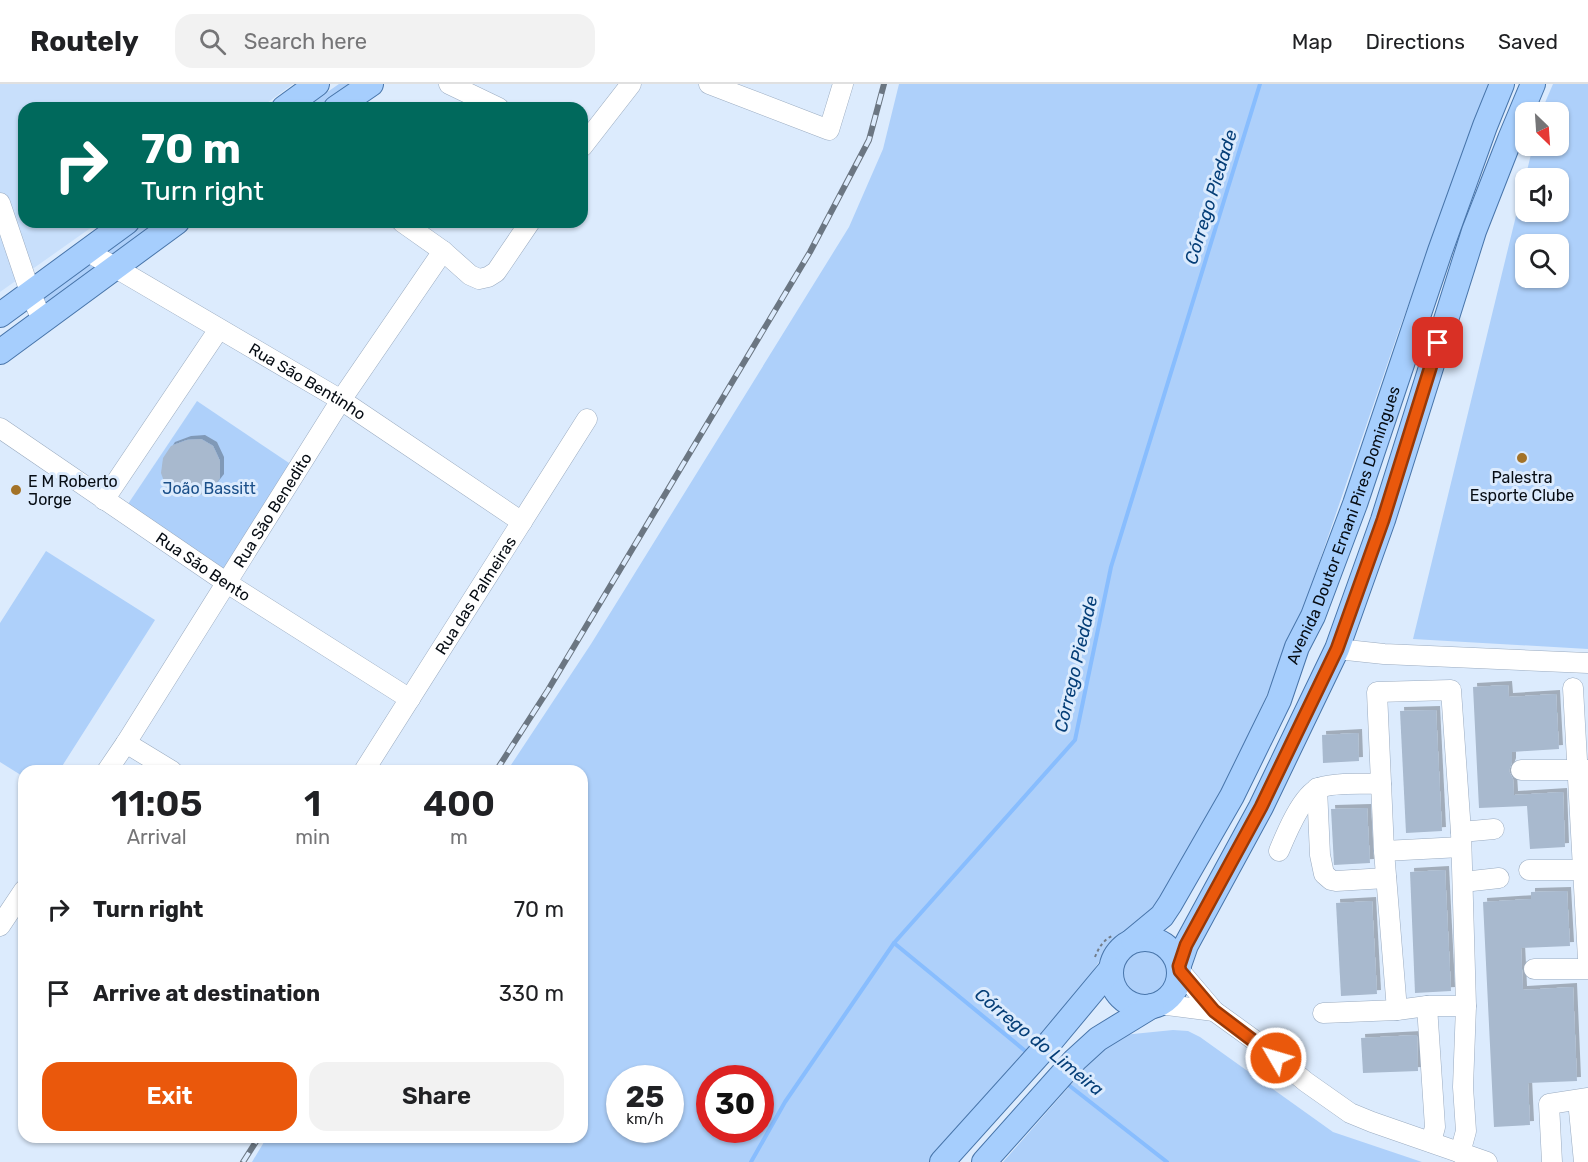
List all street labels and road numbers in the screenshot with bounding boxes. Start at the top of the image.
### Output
street label: Rua São Bentinho [245,339,369,424]
street label: Avenida Doutor Ernani Pires Domingues [1283,384,1404,667]
street label: Rua São Benedito [229,449,316,571]
street label: Rua São Bento [152,528,254,605]
street label: Rua das Palmeiras [431,533,520,658]

